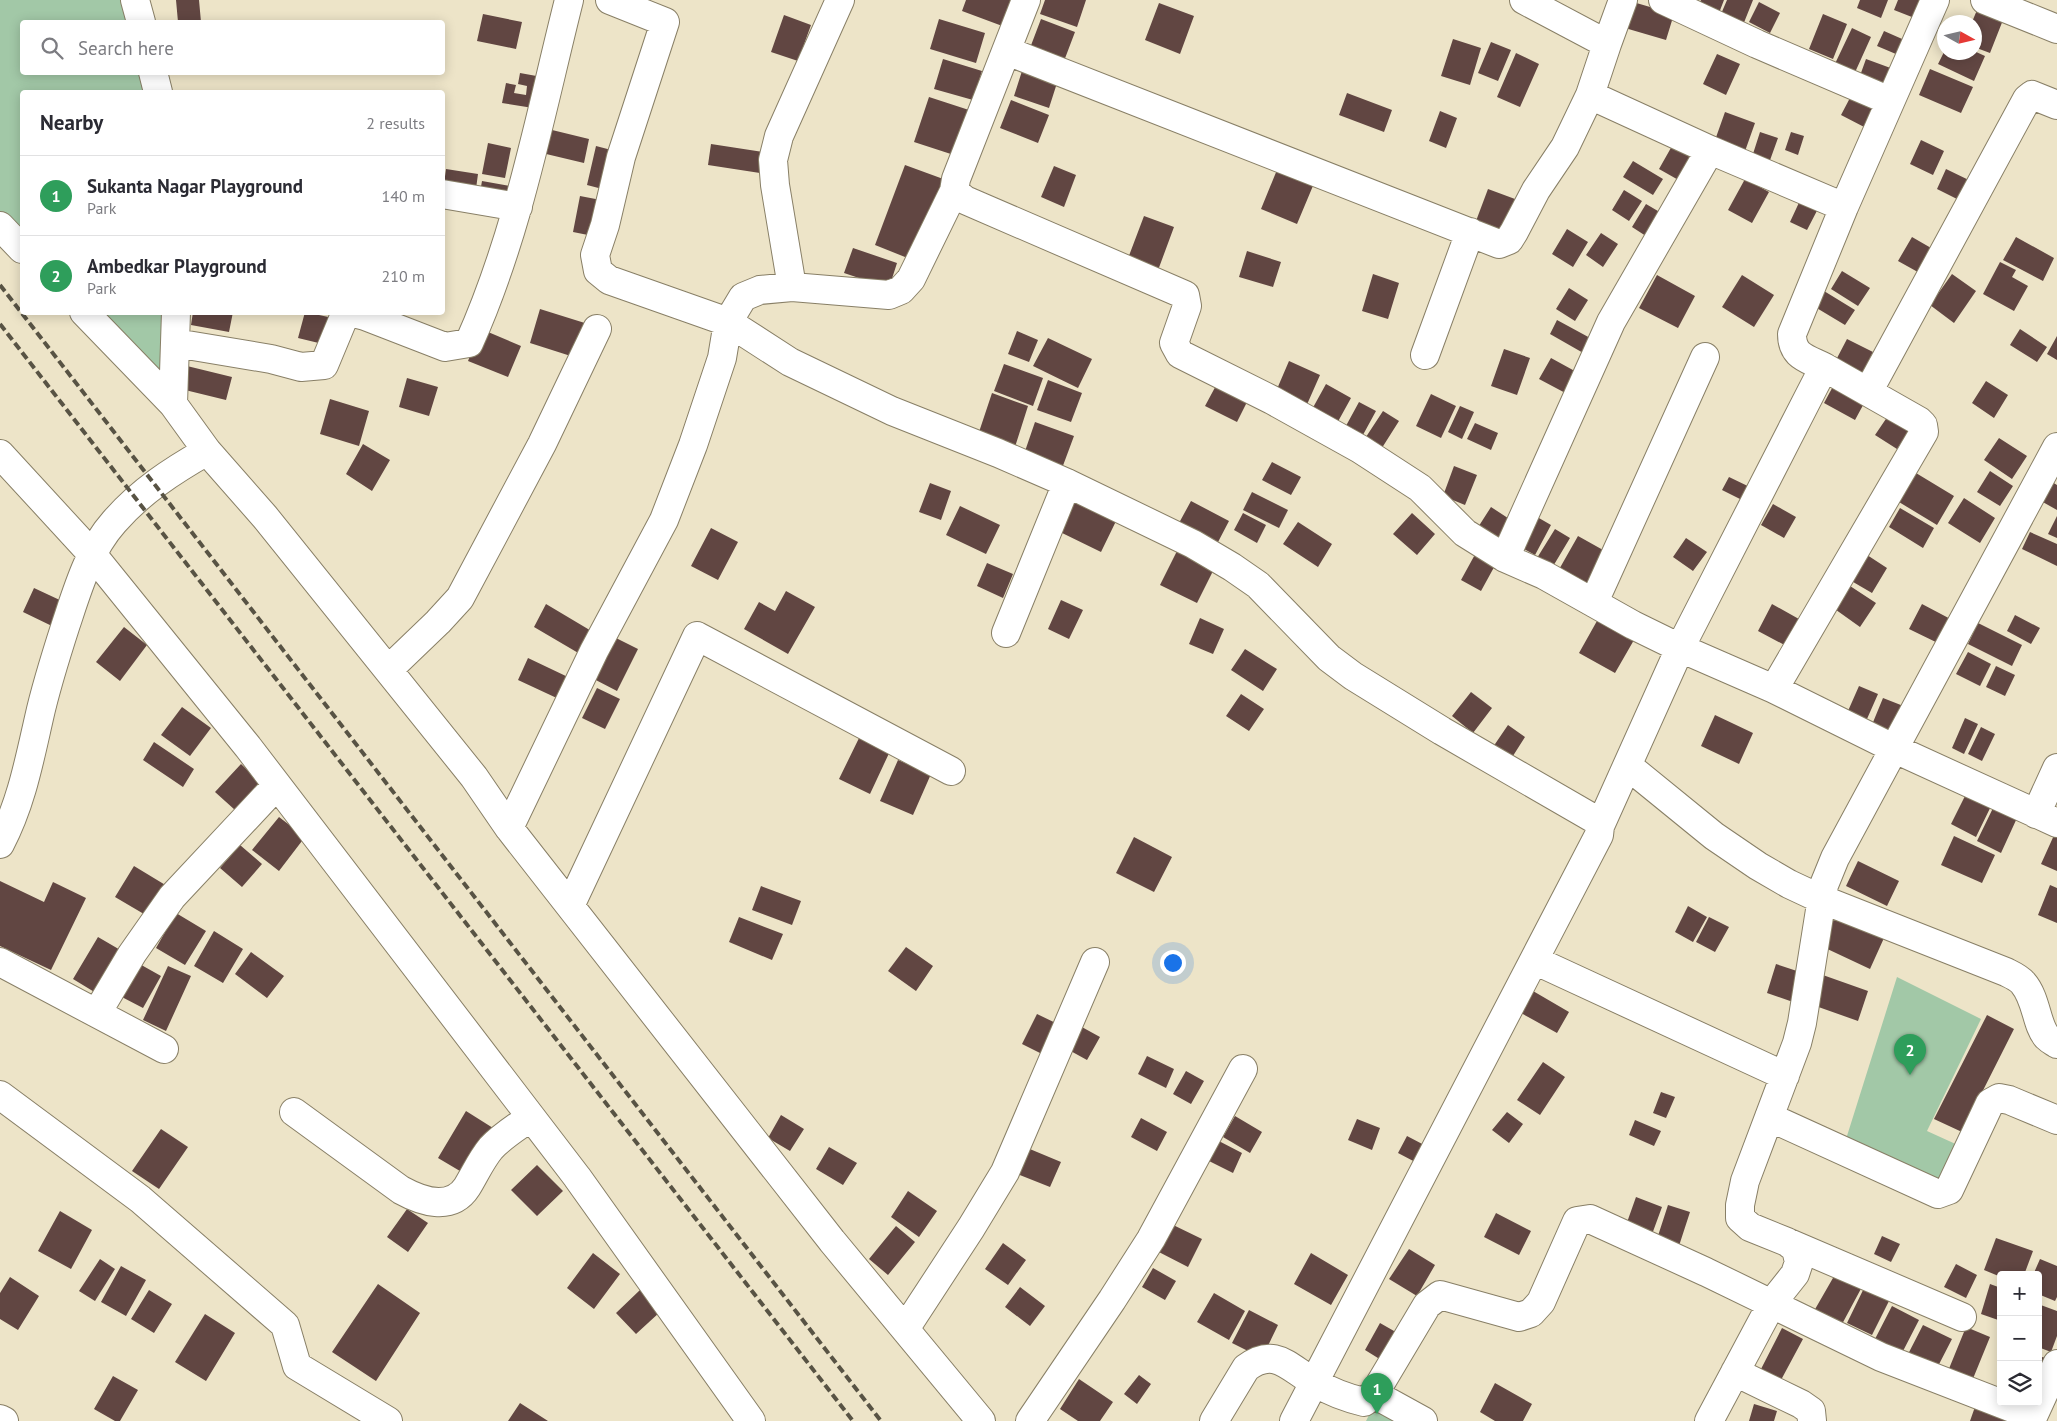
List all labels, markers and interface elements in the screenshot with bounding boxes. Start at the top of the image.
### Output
north arrow [1937,15,1982,60]
search box [20,20,445,75]
icon: search [38,34,66,62]
text: Search here [78,36,174,60]
text: Nearby [40,109,103,136]
text: 2 results [366,113,425,133]
text: Sukanta Nagar Playground [87,174,303,198]
text: 1 [51,186,61,206]
text: 140 m [382,186,425,206]
text: Park [87,198,116,218]
text: Ambedkar Playground [87,254,267,278]
text: 2 [51,266,61,286]
text: 210 m [382,266,425,286]
text: Park [87,278,116,298]
your location [1160,950,1186,976]
pin: 2 [1894,1034,1926,1075]
map controls [1997,1271,2042,1406]
button: + [1997,1271,2042,1316]
button: − [1997,1316,2042,1361]
button: layers [1997,1361,2042,1406]
pin: 1 [1361,1373,1393,1414]

